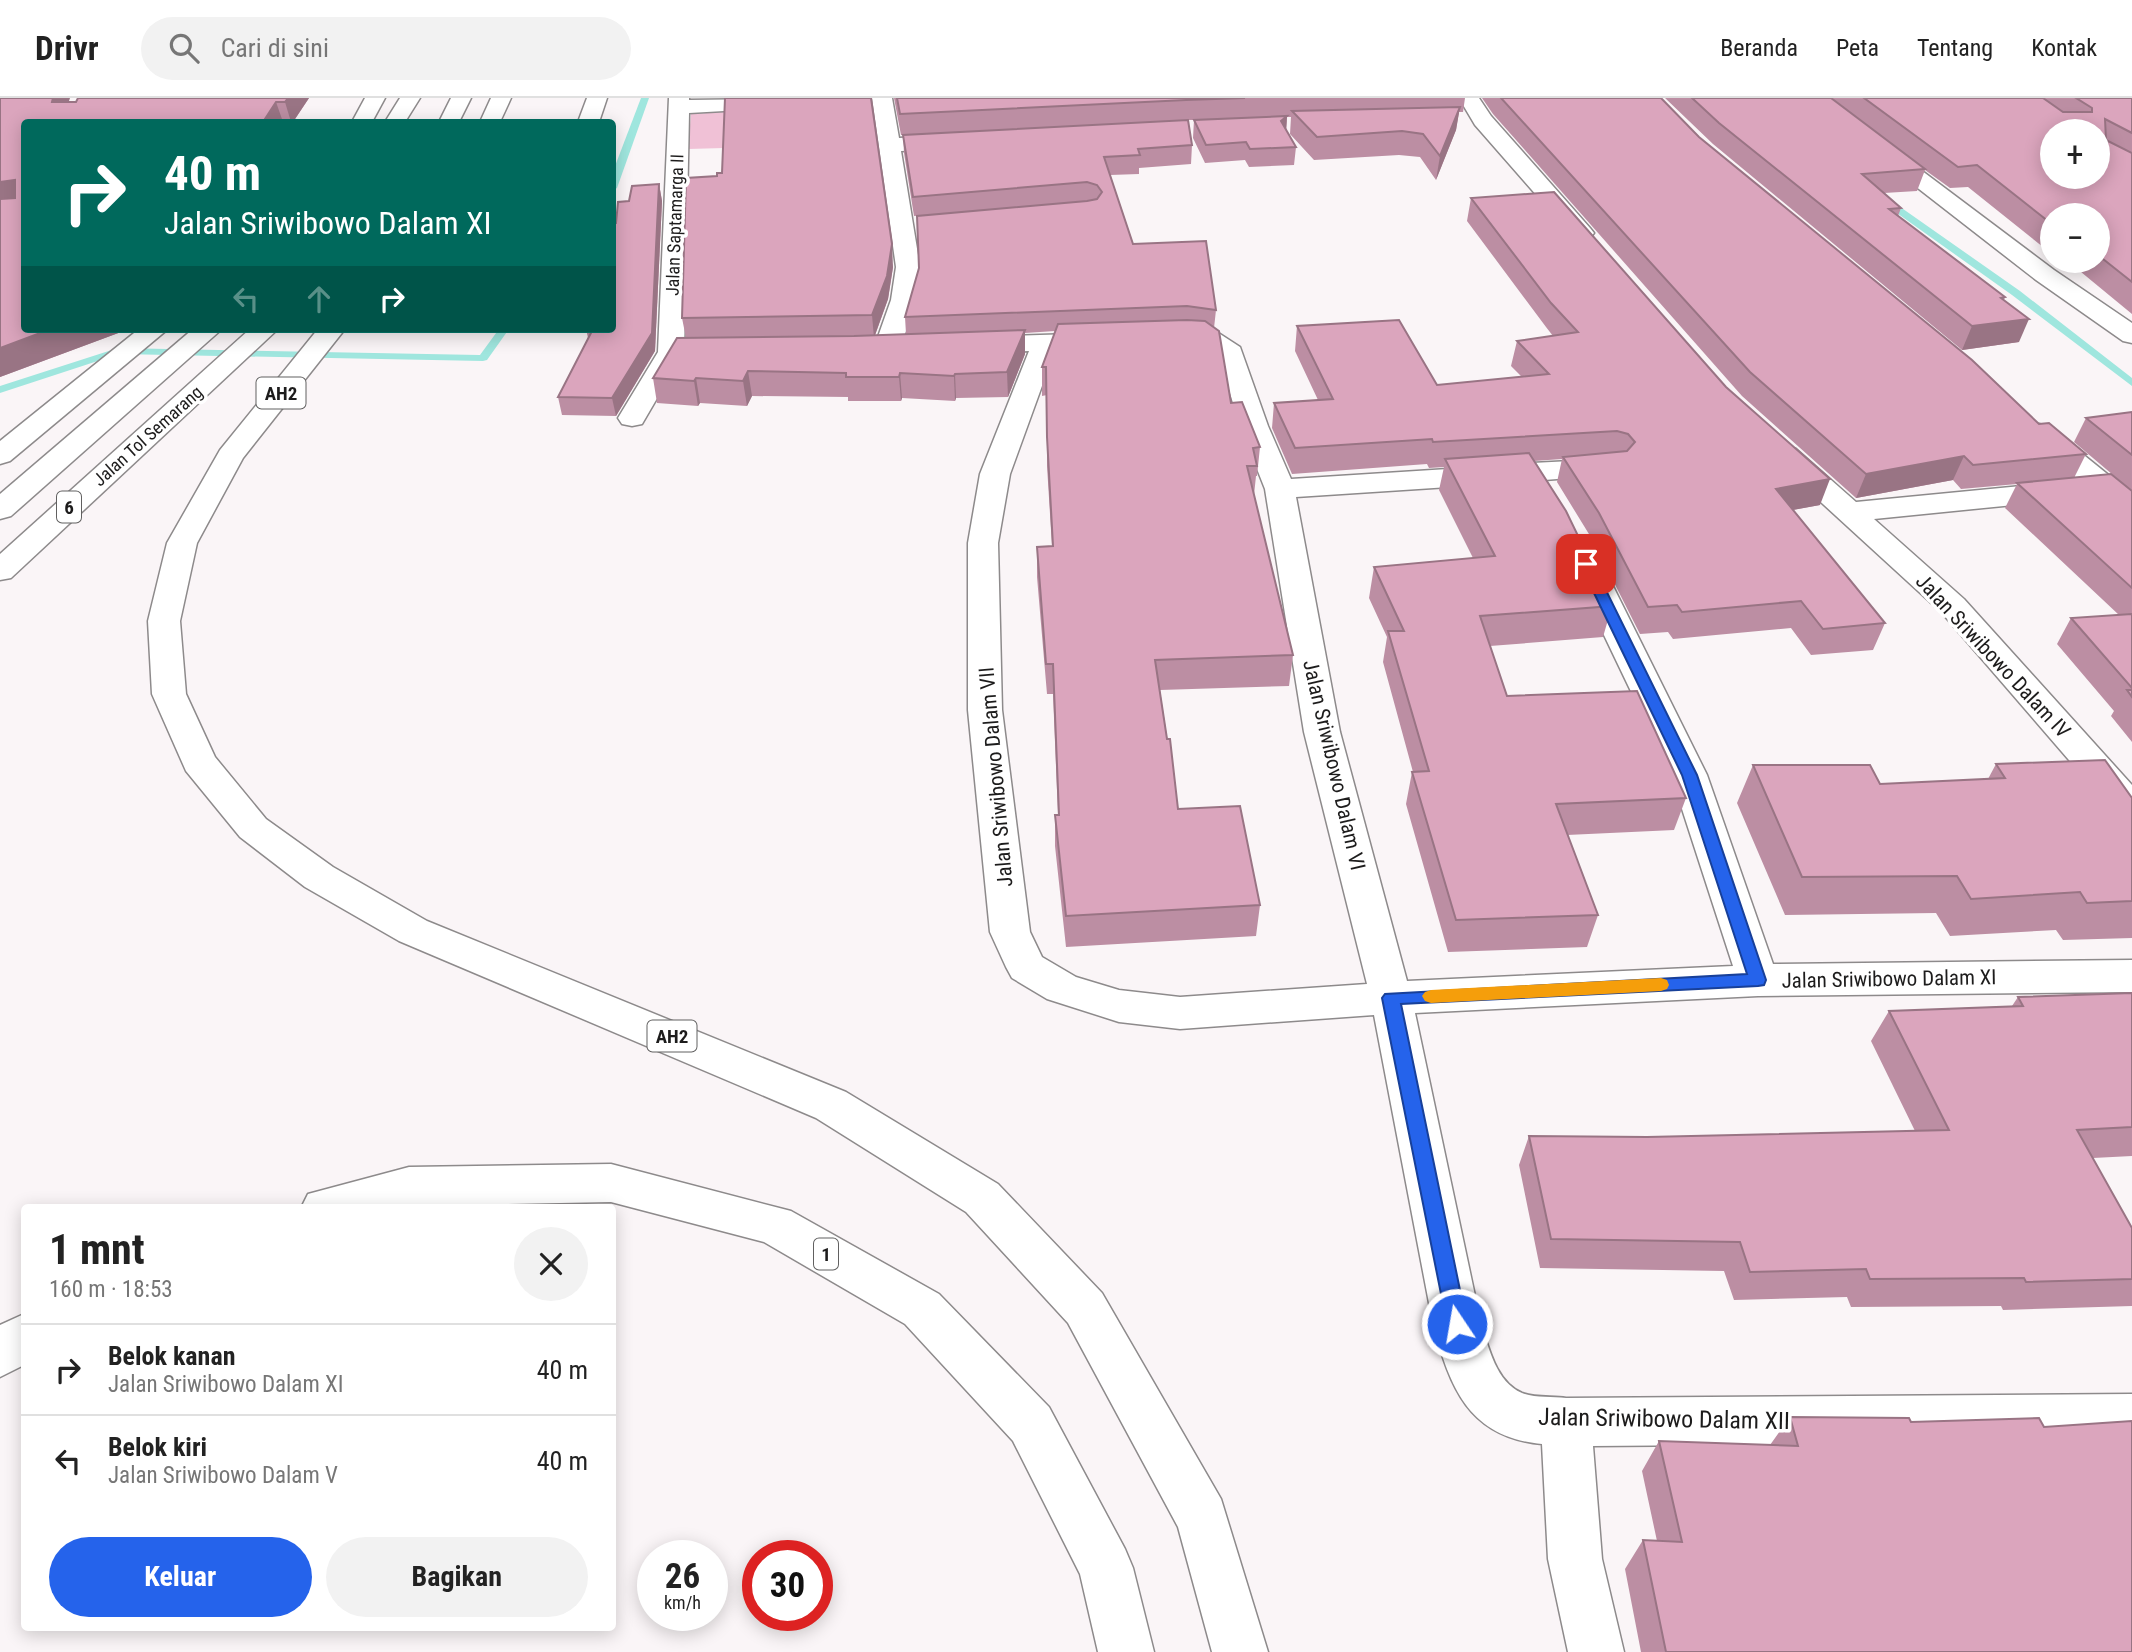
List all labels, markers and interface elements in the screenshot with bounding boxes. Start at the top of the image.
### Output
search box [141,17,631,80]
text: Drivr [35,29,99,68]
icon: search [165,29,203,67]
text: Cari di sini [221,33,329,63]
text: Beranda [1720,34,1798,62]
text: Peta [1836,34,1879,62]
text: Tentang [1917,34,1993,62]
text: Kontak [2031,34,2097,62]
map controls [2040,119,2110,273]
button: + [2040,119,2110,189]
text: 40 m [164,145,261,202]
icon: right [49,147,140,238]
street label: Jalan Saptamarga II [662,154,687,296]
button: − [2040,203,2110,273]
text: Jalan Sriwibowo Dalam XI [164,204,492,242]
icon: left [227,280,265,318]
icon: ahead [300,280,338,318]
icon: right [373,280,411,318]
road number: AH2 [256,378,306,408]
street label: Jalan Tol Semarang [89,381,207,490]
road number: 6 [57,492,81,522]
pin [1556,534,1616,594]
icon: arrive [1567,545,1605,583]
street label: Jalan Sriwibowo Dalam IV [1911,569,2075,743]
street label: Jalan Sriwibowo Dalam VI [1298,657,1370,873]
street label: Jalan Sriwibowo Dalam VII [974,666,1018,888]
street label: Jalan Sriwibowo Dalam XI [1781,965,1997,993]
road number: AH2 [648,1020,696,1052]
text: 1 mnt [49,1225,145,1274]
button: close [514,1227,588,1301]
road number: 1 [814,1238,838,1270]
text: 160 m · 18:53 [49,1276,173,1303]
position arrow [1420,1287,1494,1361]
text: Belok kanan [108,1341,235,1371]
icon: right [49,1351,87,1389]
text: 40 m [537,1355,588,1385]
text: Jalan Sriwibowo Dalam XI [108,1371,343,1398]
street label: Jalan Sriwibowo Dalam XII [1538,1403,1790,1435]
text: Belok kiri [108,1432,207,1462]
icon: left [49,1442,87,1480]
text: 40 m [537,1446,588,1476]
text: Jalan Sriwibowo Dalam V [108,1462,338,1489]
button: Keluar [49,1537,312,1617]
button: Bagikan [326,1537,588,1617]
speed limit sign: 30 [742,1540,833,1631]
text: 26 [665,1556,700,1597]
text: km/h [664,1592,701,1613]

